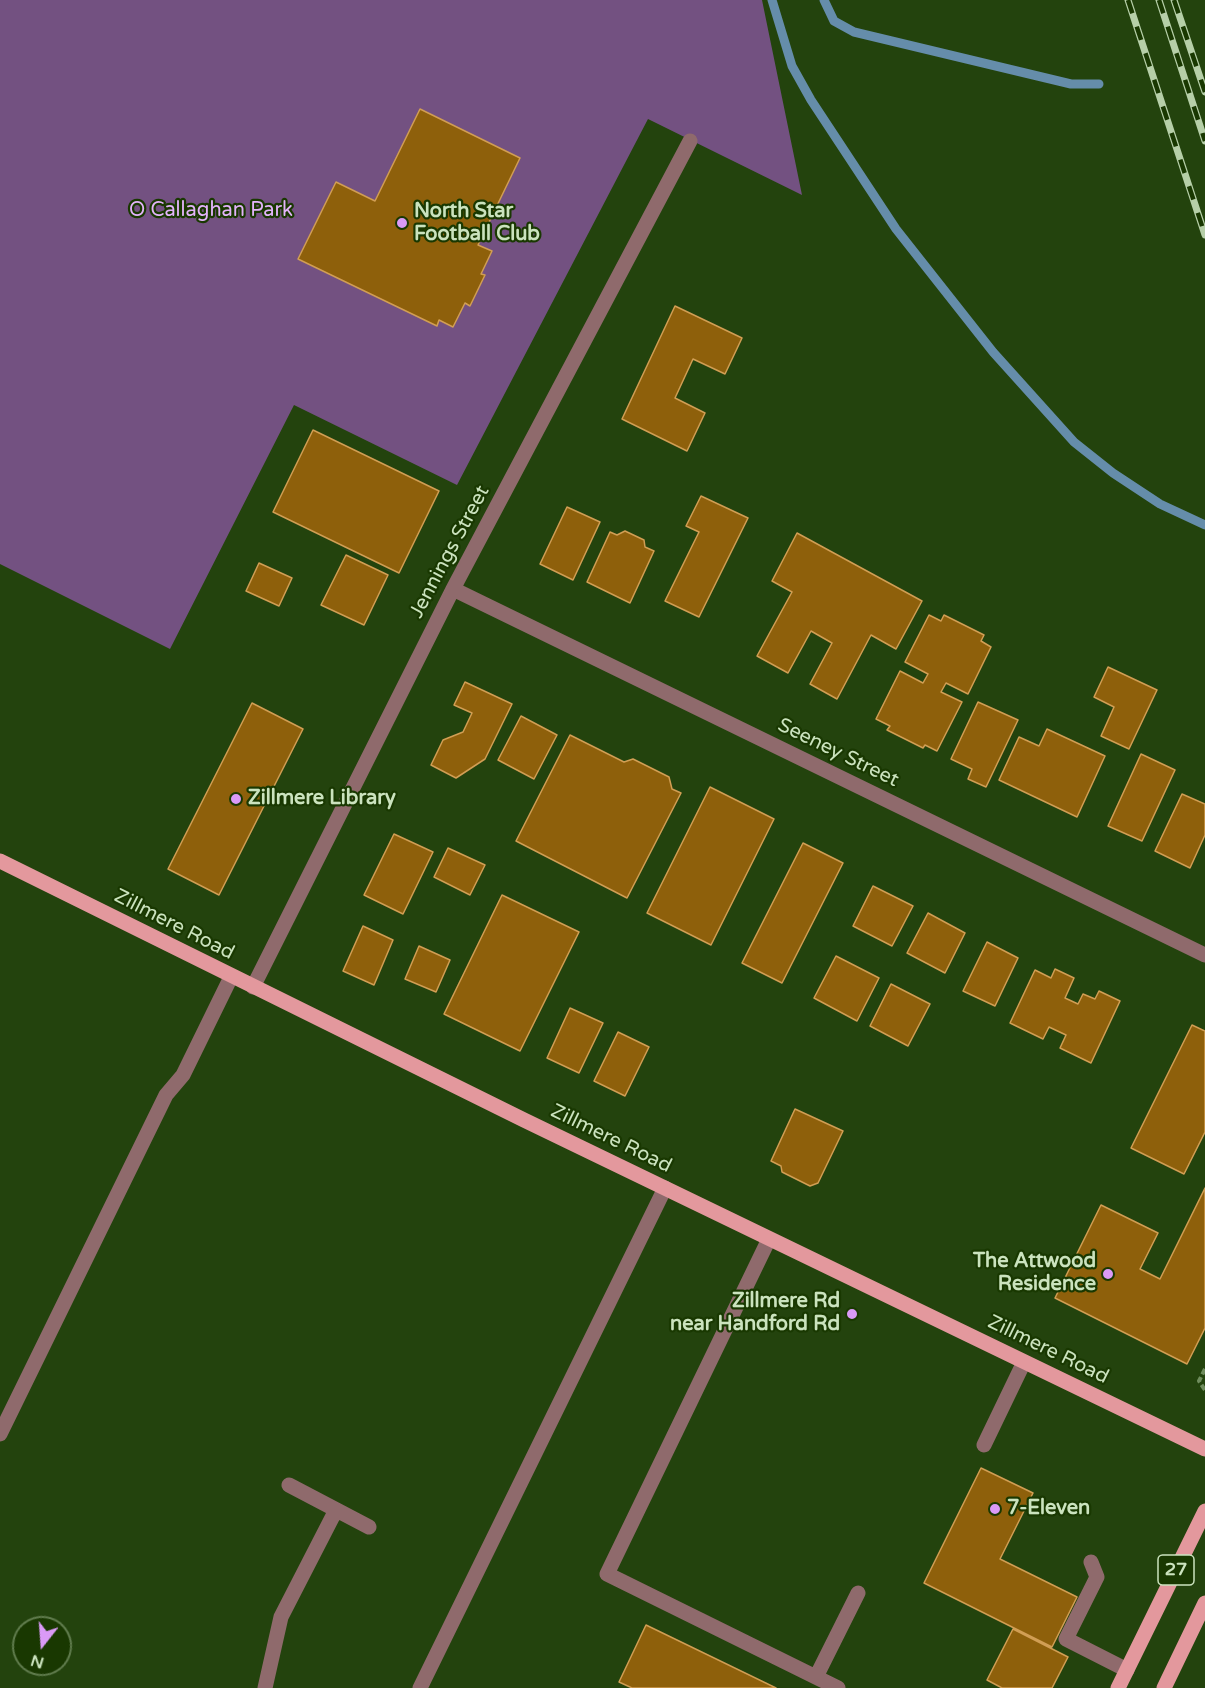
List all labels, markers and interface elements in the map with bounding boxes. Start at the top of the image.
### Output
park label: O Callaghan Park [129,199,293,223]
place label: North Star Football Club [414,200,540,247]
marker: North Star Football Club [395,216,409,230]
street label: Jennings Street [405,482,495,622]
street label: Seeney Street [774,713,902,793]
place label: Zillmere Library [248,787,396,811]
marker: Zillmere Library [229,792,243,806]
street label: Zillmere Road [110,884,238,966]
street label: Zillmere Road [547,1099,675,1179]
place label: The Attwood Residence [973,1250,1096,1297]
marker: The Attwood Residence [1101,1267,1115,1281]
place label: Zillmere Rd near Handford Rd [670,1290,840,1337]
marker: Zillmere Rd near Handford Rd [845,1307,859,1321]
street label: Zillmere Road [984,1310,1112,1390]
place label: 7-Eleven [1007,1497,1090,1521]
marker: 7-Eleven [988,1502,1002,1516]
road number: 27 [1158,1555,1194,1585]
north arrow [12,1616,72,1676]
text: N [28,1650,46,1673]

